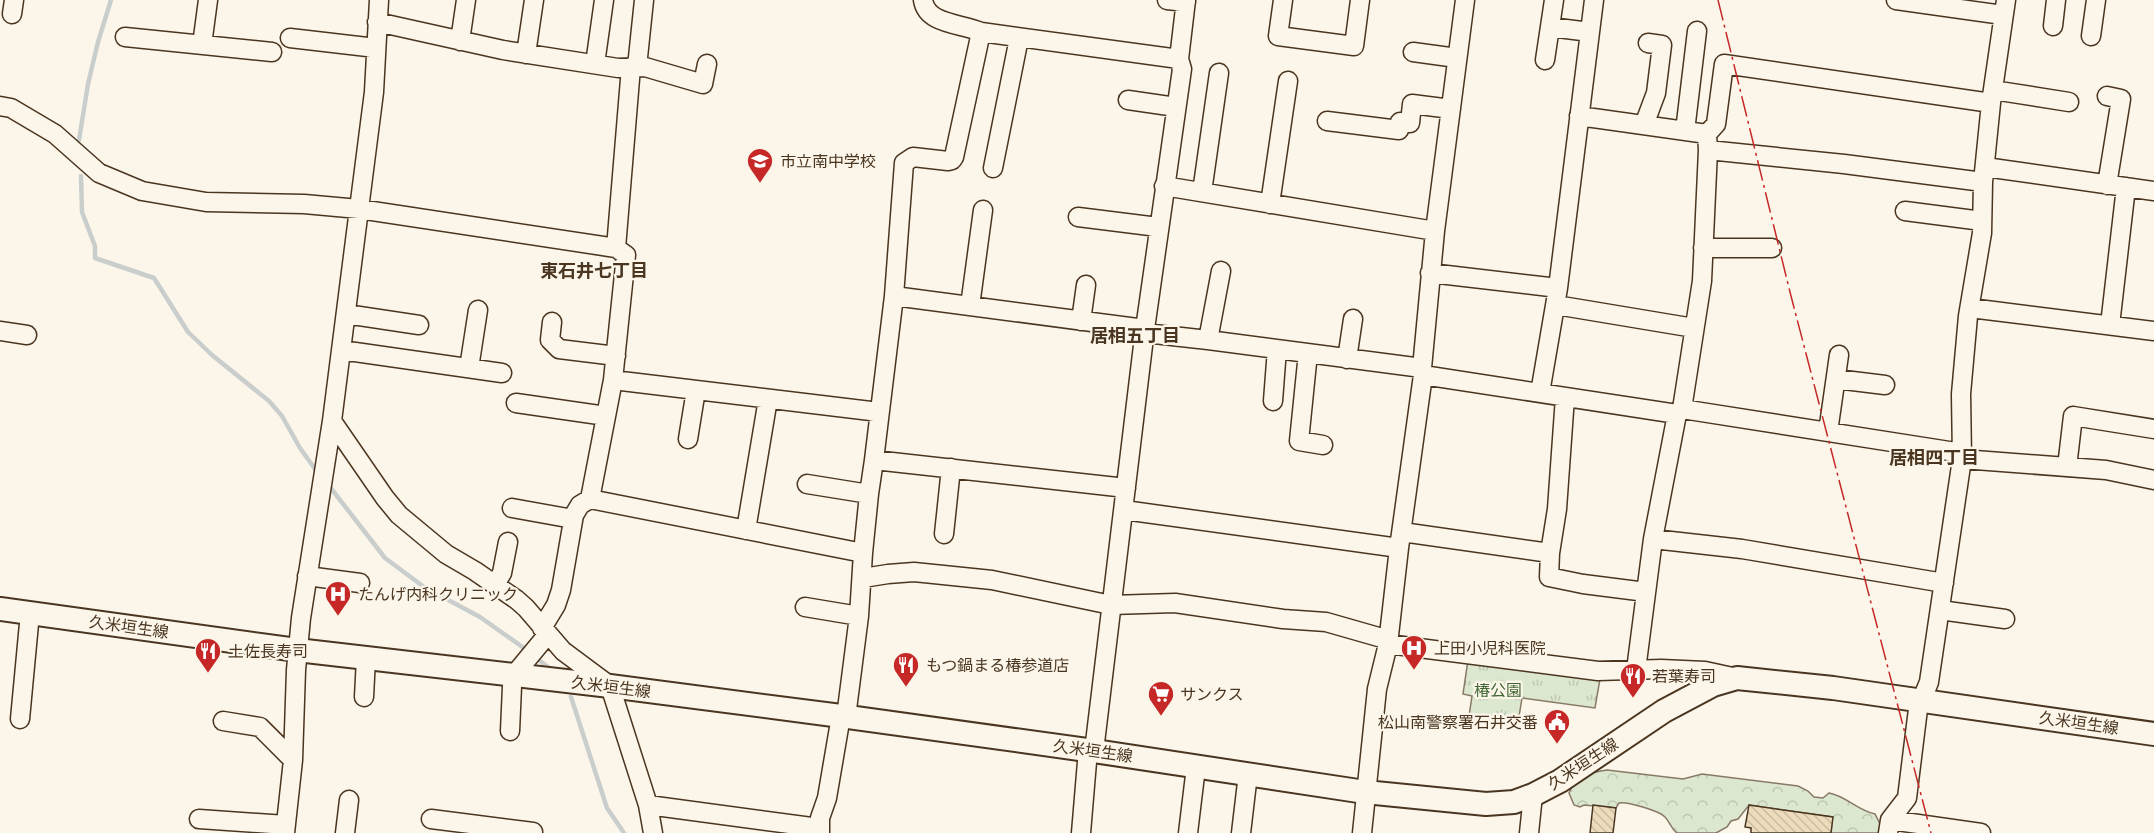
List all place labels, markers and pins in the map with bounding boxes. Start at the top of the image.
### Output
school or university icon: 市立南中学校 [745,146,775,184]
place label: 市立南中学校 [780,151,876,172]
hospital icon: たんげ内科クリニック [323,579,353,617]
place label: たんげ内科クリニック [358,584,518,605]
hospital icon: 上田小児科医院 [1399,633,1429,671]
restaurant icon: 土佐長寿司 [193,636,223,674]
place label: 上田小児科医院 [1434,638,1546,659]
place label: 土佐長寿司 [228,641,308,662]
restaurant icon: もつ鍋まる椿参道店 [891,650,921,688]
place label: もつ鍋まる椿参道店 [926,655,1069,676]
restaurant icon: 若葉寿司 [1618,661,1648,699]
place label: 若葉寿司 [1652,666,1716,687]
supermarket icon: サンクス [1146,679,1176,717]
place label: サンクス [1180,684,1244,705]
public building icon: 松山南警察署石井交番 [1542,707,1572,745]
place label: 松山南警察署石井交番 [1378,712,1538,733]

